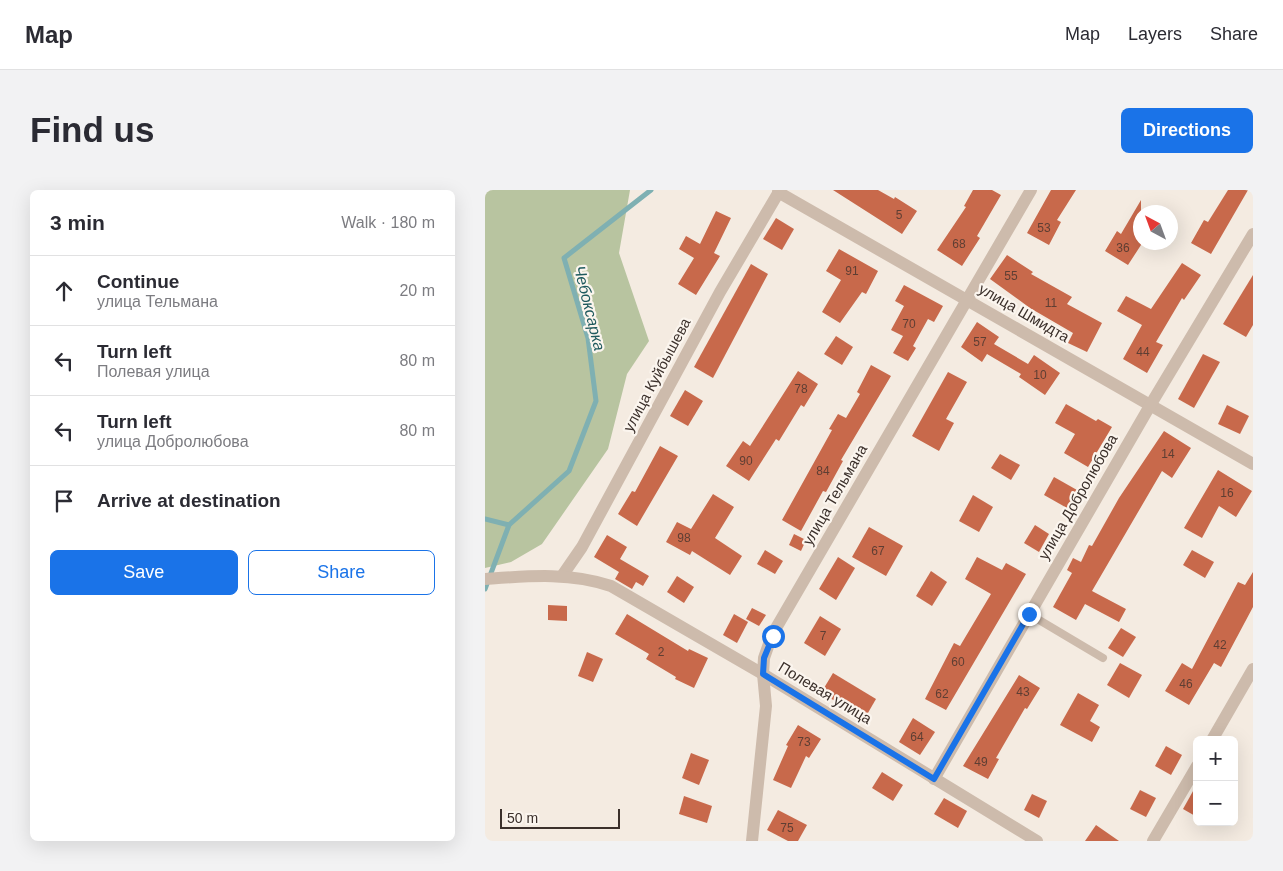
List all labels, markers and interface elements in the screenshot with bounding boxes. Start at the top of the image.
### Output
text: Map [25,21,73,48]
text: Map [1065,24,1100,44]
text: Layers [1128,24,1182,44]
text: Share [1210,24,1258,44]
button: Directions [1121,108,1253,153]
text: Find us [30,110,154,149]
north arrow [1133,205,1178,250]
house number: 5 [896,208,903,222]
text: 3 min [50,211,105,234]
text: Walk · 180 m [341,214,435,231]
house number: 53 [1037,221,1051,235]
house number: 68 [952,237,966,251]
house number: 36 [1116,241,1130,255]
water label: Чебоксарка [571,264,608,353]
house number: 91 [845,264,859,278]
house number: 55 [1004,269,1018,283]
text: Continue [97,271,179,292]
icon: ahead [50,277,78,305]
street label: улица Шмидта [976,280,1073,346]
text: 20 m [399,282,435,299]
text: улица Тельмана [97,293,218,310]
house number: 11 [1045,296,1058,310]
street label: улица Куйбышева [619,315,694,434]
house number: 70 [902,317,916,331]
house number: 57 [973,335,987,349]
text: Turn left [97,341,172,362]
house number: 44 [1136,345,1150,359]
icon: left [50,347,78,375]
text: 80 m [399,352,435,369]
text: Полевая улица [97,363,210,380]
house number: 10 [1033,368,1047,382]
house number: 78 [794,382,808,396]
text: Turn left [97,411,172,432]
icon: left [50,417,78,445]
text: 80 m [399,422,435,439]
street label: улица Добролюбова [1035,430,1121,563]
text: улица Добролюбова [97,433,249,450]
street label: улица Тельмана [799,441,871,548]
house number: 14 [1161,447,1175,461]
house number: 90 [739,454,753,468]
house number: 84 [816,464,830,478]
house number: 16 [1220,486,1234,500]
icon: arrive [50,487,78,515]
text: Arrive at destination [97,490,281,511]
house number: 98 [677,531,691,545]
house number: 67 [871,544,885,558]
button: Save [50,550,238,595]
button: Share [248,550,435,595]
route end [1018,603,1041,626]
route start [762,625,785,648]
house number: 7 [820,629,827,643]
house number: 42 [1213,638,1227,652]
house number: 2 [658,645,665,659]
house number: 60 [951,655,965,669]
street label: Полевая улица [776,658,875,727]
house number: 46 [1179,677,1193,691]
house number: 43 [1016,685,1030,699]
house number: 62 [935,687,949,701]
house number: 64 [910,730,924,744]
house number: 73 [797,735,811,749]
map controls [1193,736,1238,826]
button: + [1193,736,1238,781]
house number: 49 [974,755,988,769]
button: − [1193,781,1238,826]
scale bar [500,806,620,829]
text: 50 m [507,810,538,826]
house number: 75 [780,821,794,835]

